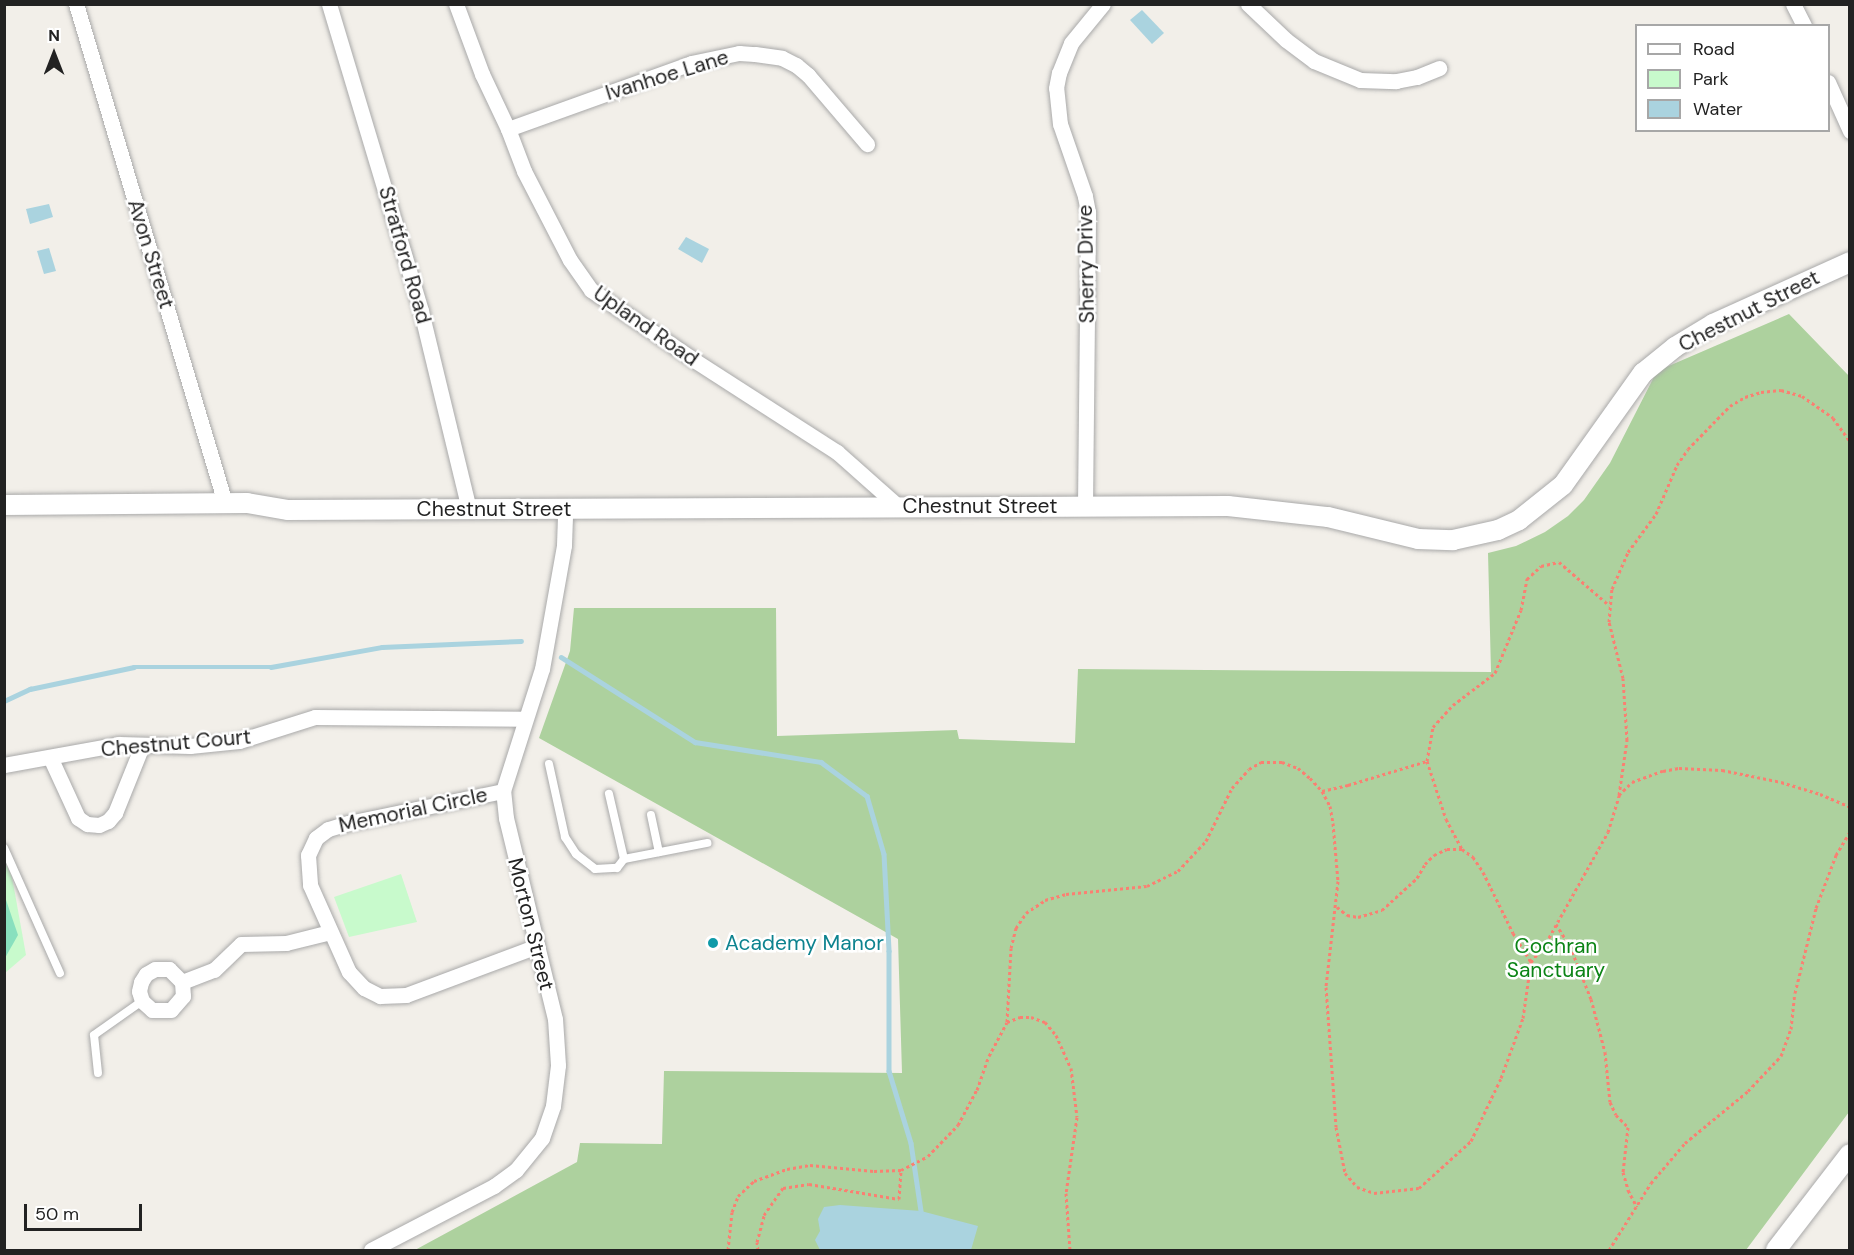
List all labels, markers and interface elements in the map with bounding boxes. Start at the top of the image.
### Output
north arrow [24,24,84,84]
legend [1635,24,1830,132]
text: N [48,25,60,46]
text: Road [1693,37,1735,61]
street label: Ivanhoe Lane [602,44,732,106]
text: Park [1693,67,1729,91]
text: Water [1693,97,1743,121]
street label: Stratford Road [373,183,437,327]
street label: Avon Street [122,196,180,312]
street label: Sherry Drive [1072,204,1100,324]
street label: Chestnut Street [1674,265,1824,357]
street label: Upland Road [589,280,703,372]
street label: Chestnut Street [903,493,1057,519]
street label: Chestnut Street [417,496,571,522]
street label: Chestnut Court [100,724,252,762]
street label: Memorial Circle [336,782,490,838]
street label: Morton Street [502,855,560,993]
place label: Academy Manor [725,930,884,956]
park label: Cochran Sanctuary [1507,933,1605,983]
marker: Academy Manor [706,936,720,950]
scale bar [27,1192,146,1230]
text: 50 m [35,1202,79,1226]

